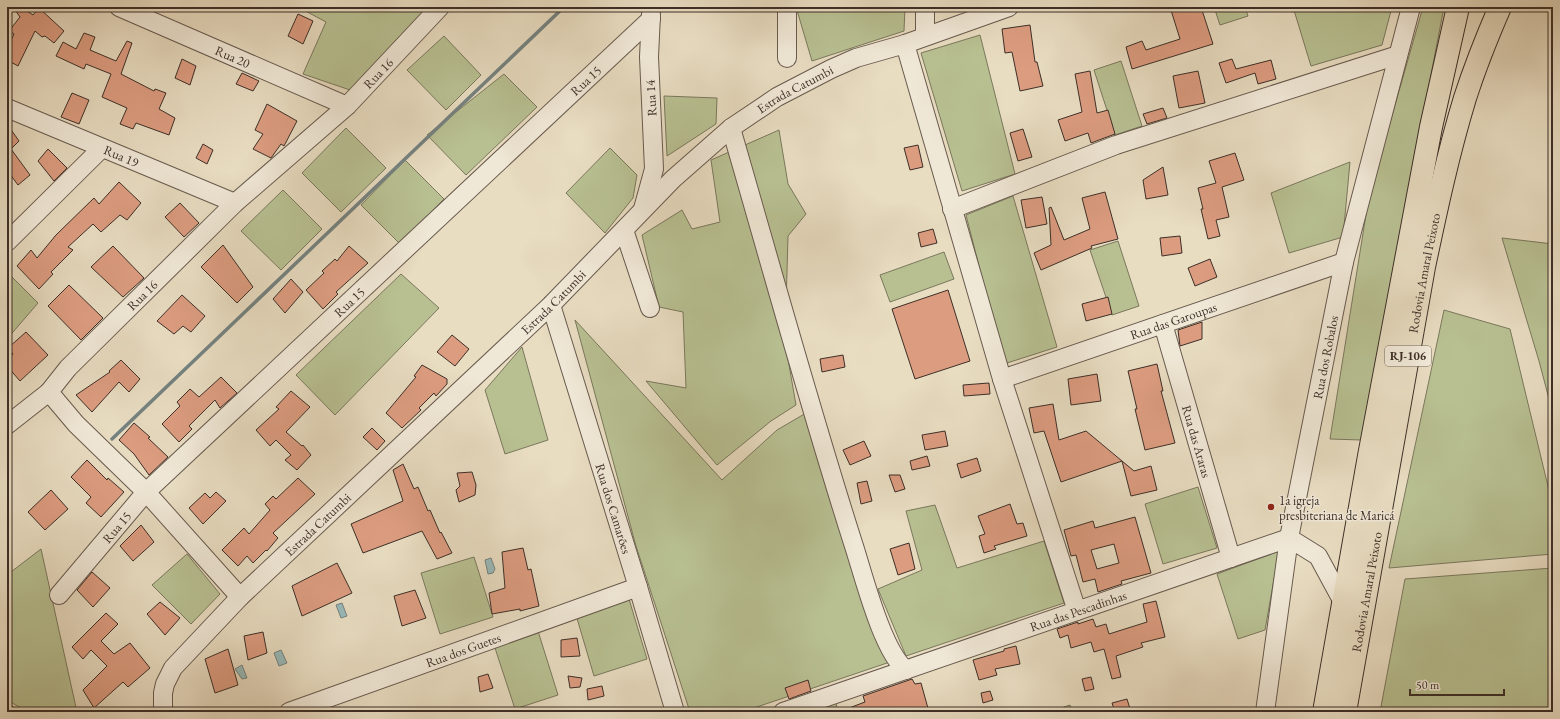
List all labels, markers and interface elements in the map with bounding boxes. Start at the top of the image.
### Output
street label: Rua 20 [213,41,253,71]
street label: Rua 16 [359,54,397,92]
street label: Estrada Catumbi [753,61,836,117]
street label: Rua 15 [566,62,605,99]
street label: Rua 14 [642,79,660,117]
street label: Rua 19 [101,141,142,171]
street label: Rodovia Amaral Peixoto [1404,211,1444,334]
street label: Estrada Catumbi [517,266,589,338]
street label: Rua 16 [123,276,161,314]
street label: Rua 15 [330,283,368,320]
street label: Rua das Garoupas [1128,298,1219,343]
street label: Rua dos Robalos [1308,314,1342,400]
road number: RJ-106 [1385,346,1431,366]
street label: Rua das Araras [1178,403,1216,479]
street label: Rua dos Camarões [592,461,636,556]
street label: Estrada Catumbi [281,489,354,560]
place label: 1a igreja presbiteriana de Maricá [1279,492,1395,524]
marker: 1a igreja presbiteriana de Maricá [1266,502,1276,512]
street label: Rua 15 [98,508,135,546]
street label: Rodovia Amaral Peixoto [1347,530,1385,653]
street label: Rua das Pescadinhas [1027,586,1129,635]
street label: Rua dos Guetes [423,628,503,671]
scale bar [1410,671,1504,697]
text: 50 m [1416,677,1440,693]

